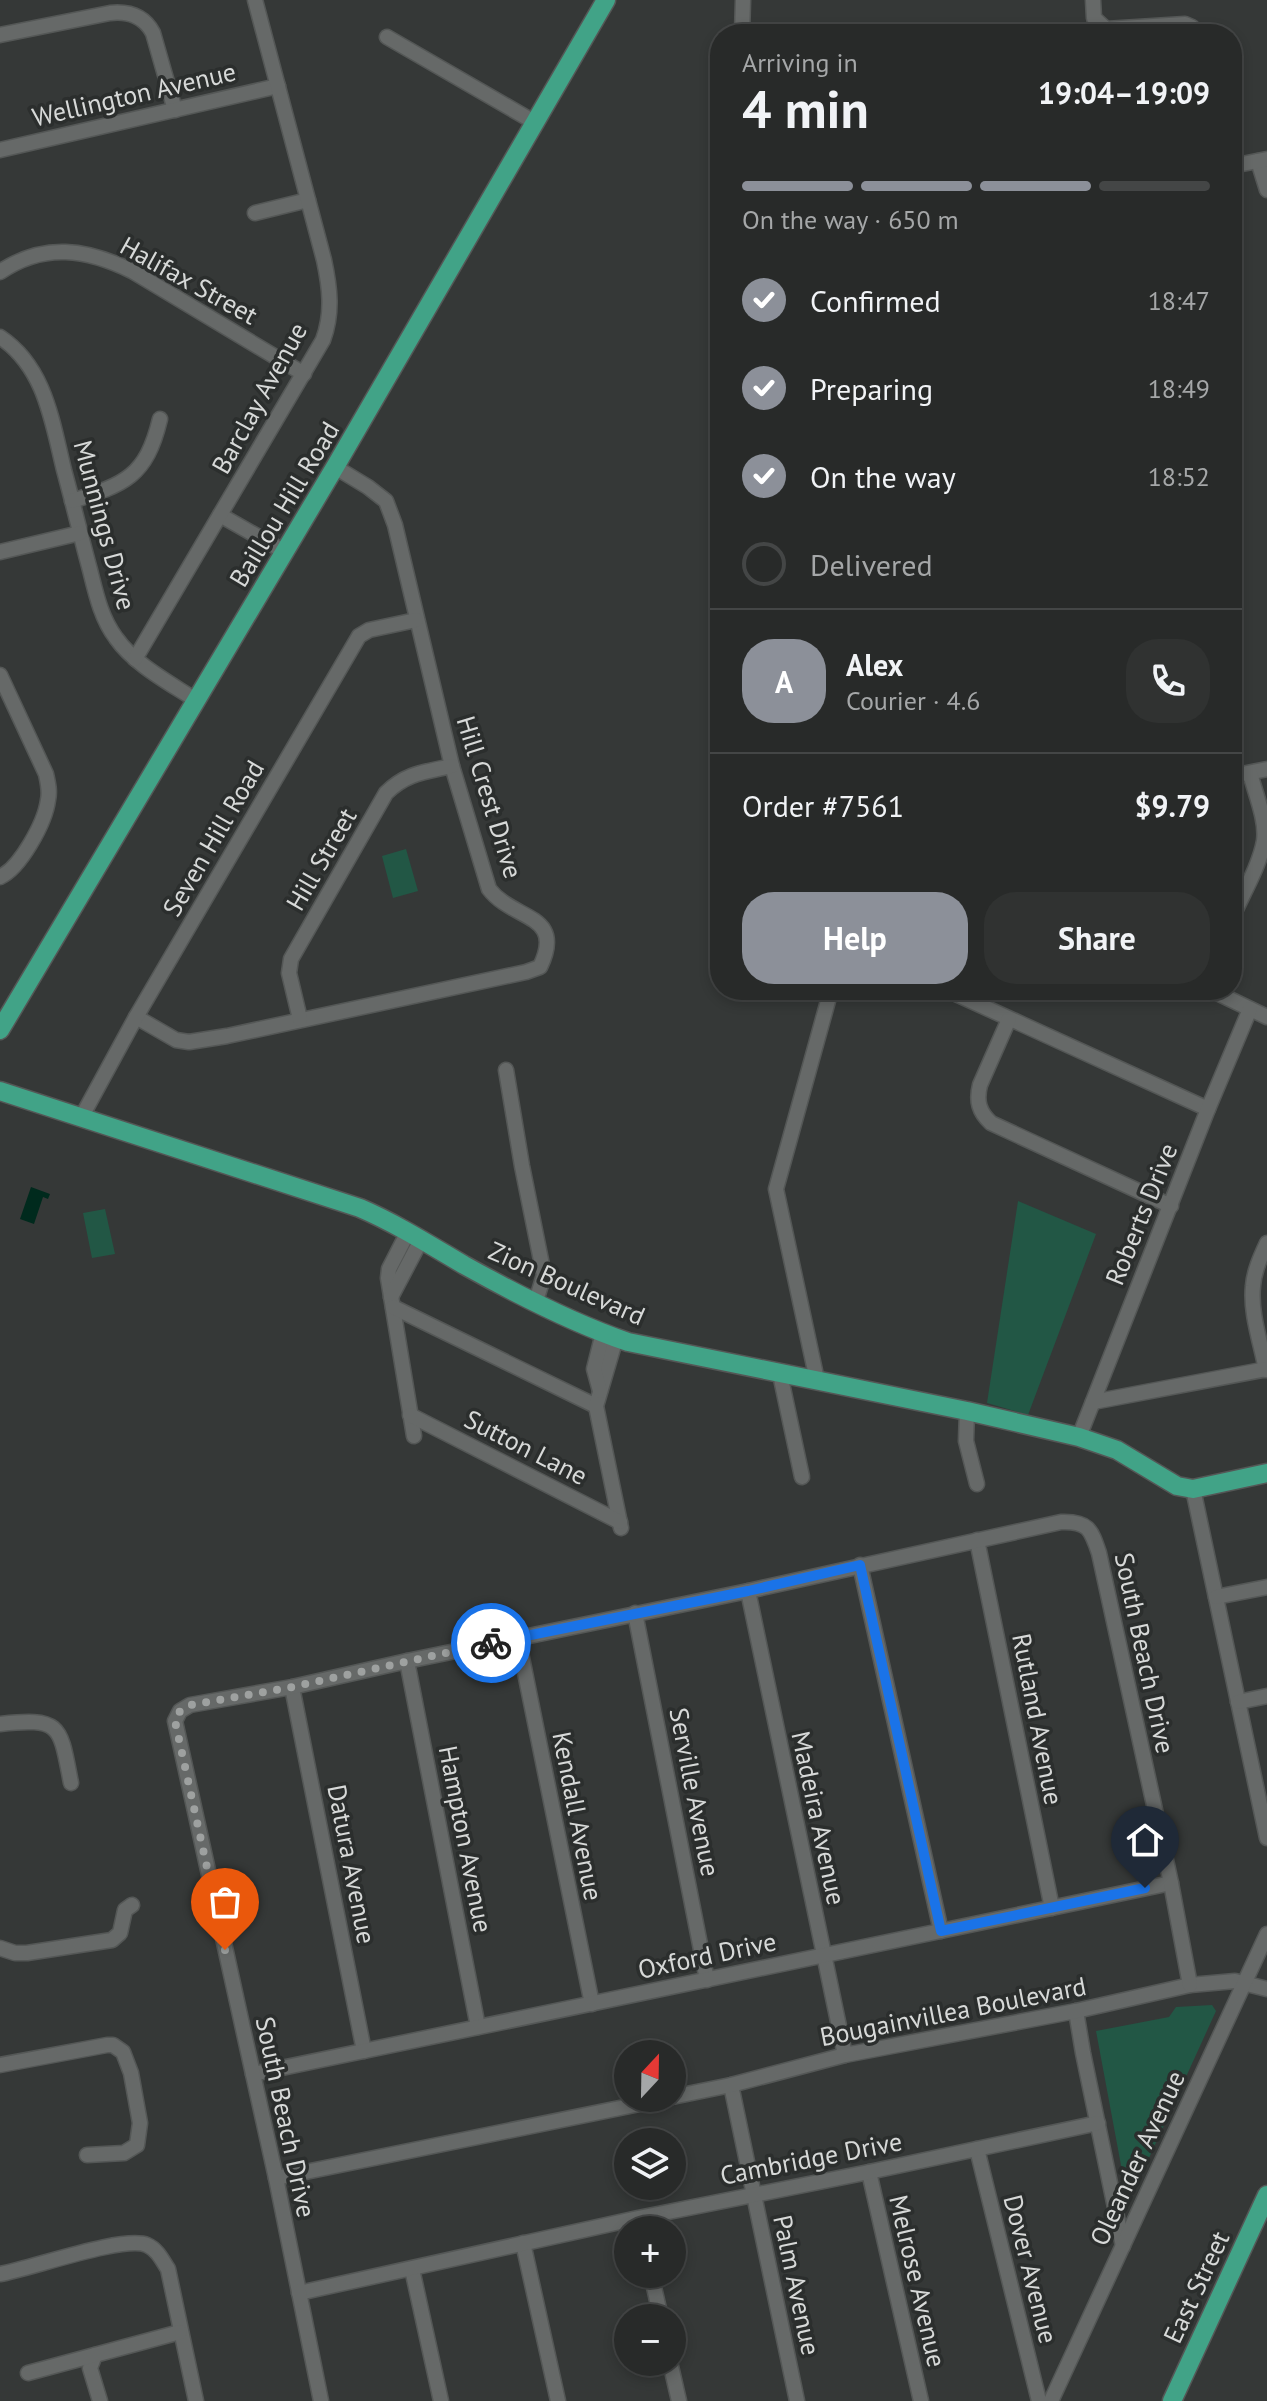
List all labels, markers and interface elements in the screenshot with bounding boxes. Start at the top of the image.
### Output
text: Arriving in [742,46,858,79]
street label: Wellington Avenue [29,55,239,133]
text: 19:04–19:09 [1038,73,1210,112]
text: 4 min [742,75,869,142]
text: On the way · 650 m [742,203,959,236]
street label: Halifax Street [114,229,264,331]
icon: check [742,278,786,322]
text: Confirmed [810,281,941,320]
text: 18:47 [1148,284,1210,317]
street label: Barclay Avenue [204,317,314,479]
icon: check [742,366,786,410]
text: Preparing [810,369,933,408]
text: 18:49 [1148,372,1210,405]
street label: Baillou Hill Road [222,415,346,593]
street label: Munnings Drive [67,437,143,613]
icon: check [742,454,786,498]
text: On the way [810,457,956,496]
text: 18:52 [1148,460,1210,493]
text: Delivered [810,545,933,584]
button: phone [1126,639,1210,723]
text: Alex [846,645,903,684]
text: A [775,662,793,701]
text: Courier · 4.6 [846,684,980,717]
street label: Hill Crest Drive [450,712,530,882]
street label: Seven Hill Road [155,754,271,922]
text: Order #7561 [742,786,904,825]
text: $9.79 [1135,786,1210,825]
street label: Hill Street [278,802,364,916]
button: Help [742,892,968,984]
button: Share [984,892,1210,984]
street label: Roberts Drive [1098,1138,1184,1290]
street label: Zion Boulevard [484,1234,650,1332]
street label: Sutton Lane [459,1402,593,1492]
street label: South Beach Drive [1108,1550,1182,1756]
courier [451,1603,531,1683]
icon: bike [469,1621,513,1665]
street label: Rutland Avenue [1005,1630,1071,1808]
street label: Serville Avenue [662,1705,728,1879]
street label: Madeira Avenue [784,1728,854,1908]
street label: Kendall Avenue [545,1729,611,1903]
street label: Hampton Avenue [432,1743,500,1935]
street label: Datura Avenue [320,1781,384,1947]
pin [1111,1806,1179,1888]
icon: home [1123,1818,1167,1862]
pin [191,1868,259,1950]
icon: bag [203,1880,247,1924]
street label: Oxford Drive [635,1924,779,1986]
street label: Bougainvillea Boulevard [817,1969,1089,2053]
street label: South Beach Drive [249,2014,323,2220]
north arrow [614,2040,686,2112]
map controls [614,2040,686,2376]
street label: Oleander Avenue [1082,2065,1192,2251]
street label: Cambridge Drive [717,2124,905,2192]
button: layers [614,2128,686,2200]
street label: Dover Avenue [997,2191,1065,2347]
street label: Melrose Avenue [882,2192,954,2370]
street label: Palm Avenue [766,2212,828,2358]
button: + [614,2216,686,2288]
street label: East Street [1156,2226,1236,2348]
button: − [614,2304,686,2376]

